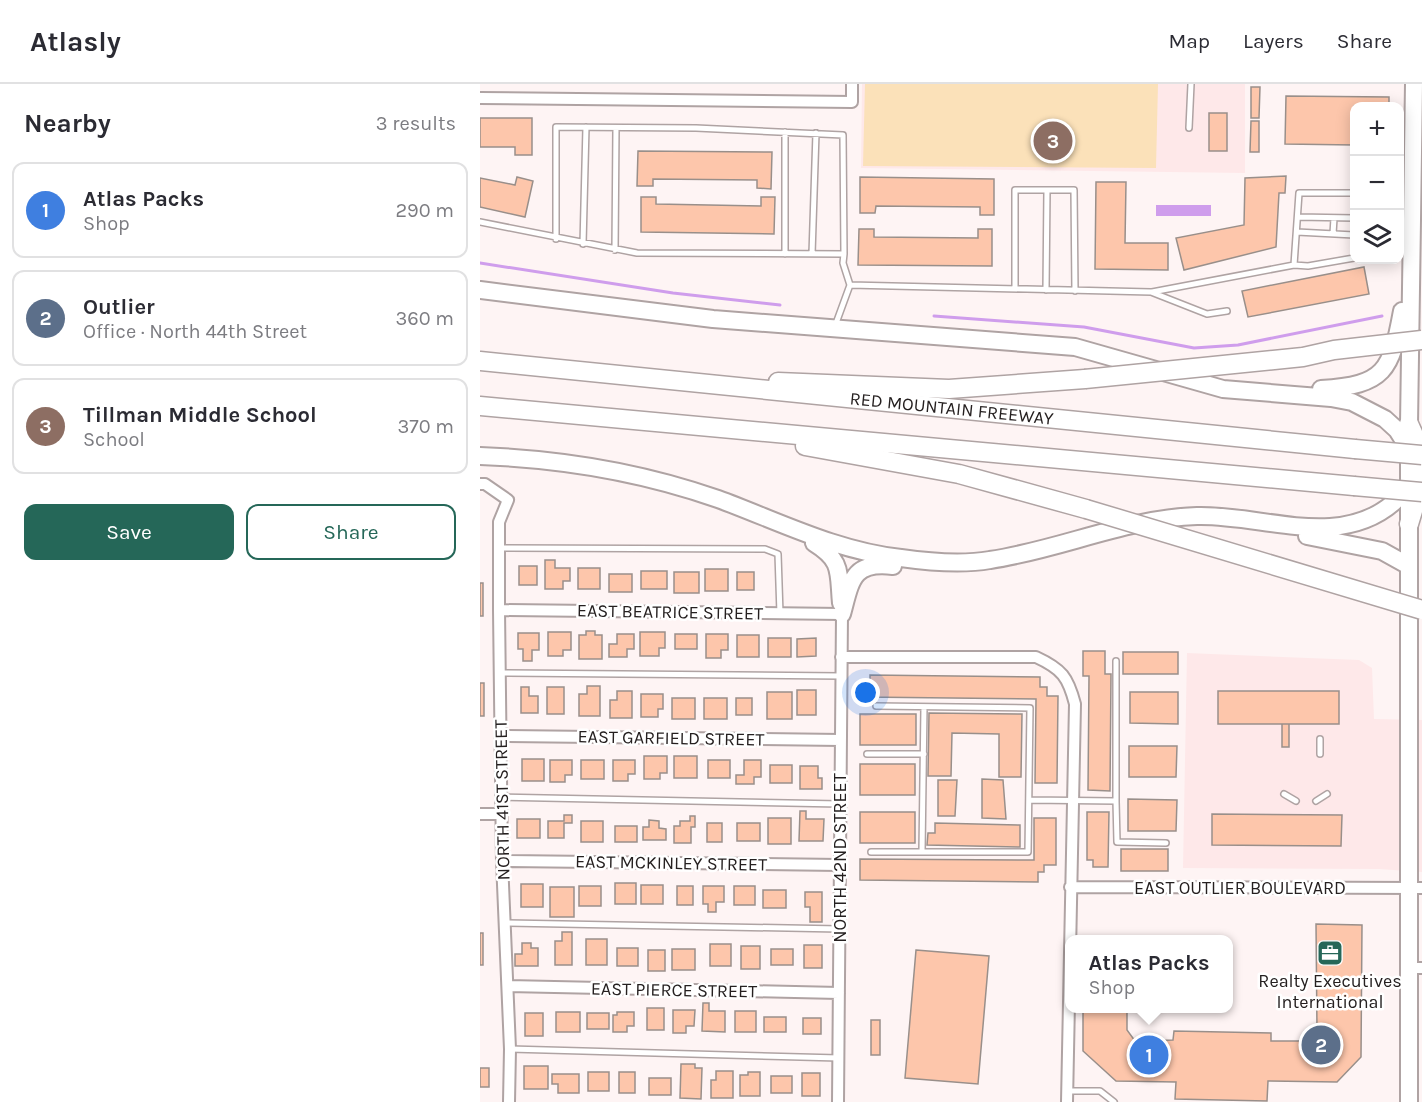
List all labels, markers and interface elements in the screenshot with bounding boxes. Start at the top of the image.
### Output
text: Atlasly [30,25,121,58]
text: Map [1168,29,1210,53]
text: Layers [1243,29,1304,53]
text: Share [1337,29,1392,53]
map controls [1350,102,1404,264]
button: + [1350,102,1404,156]
text: Nearby [24,108,111,139]
text: 3 results [376,112,456,135]
pin: 3 [1034,118,1072,164]
button: − [1350,156,1404,210]
text: Atlas Packs [83,186,204,212]
text: 1 [42,199,49,222]
text: 290 m [395,199,454,222]
button: layers [1350,210,1404,264]
text: Shop [83,212,130,235]
text: Outlier [83,294,155,320]
text: 2 [39,307,52,330]
text: 360 m [395,307,454,330]
text: Office · North 44th Street [83,320,307,343]
street label: RED MOUNTAIN FREEWAY [849,387,1055,430]
text: Tillman Middle School [83,402,317,428]
text: 3 [39,415,52,438]
text: 370 m [397,415,454,438]
text: School [83,428,145,451]
button: Save [24,504,234,560]
button: Share [246,504,456,560]
street label: EAST BEATRICE STREET [577,599,763,625]
your location [851,678,880,707]
street label: NORTH 41ST STREET [490,720,514,880]
street label: EAST GARFIELD STREET [577,725,765,751]
street label: NORTH 42ND STREET [829,773,851,943]
street label: EAST MCKINLEY STREET [575,850,767,876]
street label: EAST OUTLIER BOULEVARD [1134,877,1346,899]
popup [1065,935,1233,1013]
office icon: Realty Executives International [1315,938,1345,968]
text: Atlas Packs [1088,950,1210,976]
place label: Realty Executives International [1258,970,1402,1013]
text: Shop [1088,976,1135,999]
street label: EAST PIERCE STREET [591,978,757,1002]
pin: 2 [1302,1022,1340,1068]
pin: 1 [1130,1032,1168,1078]

